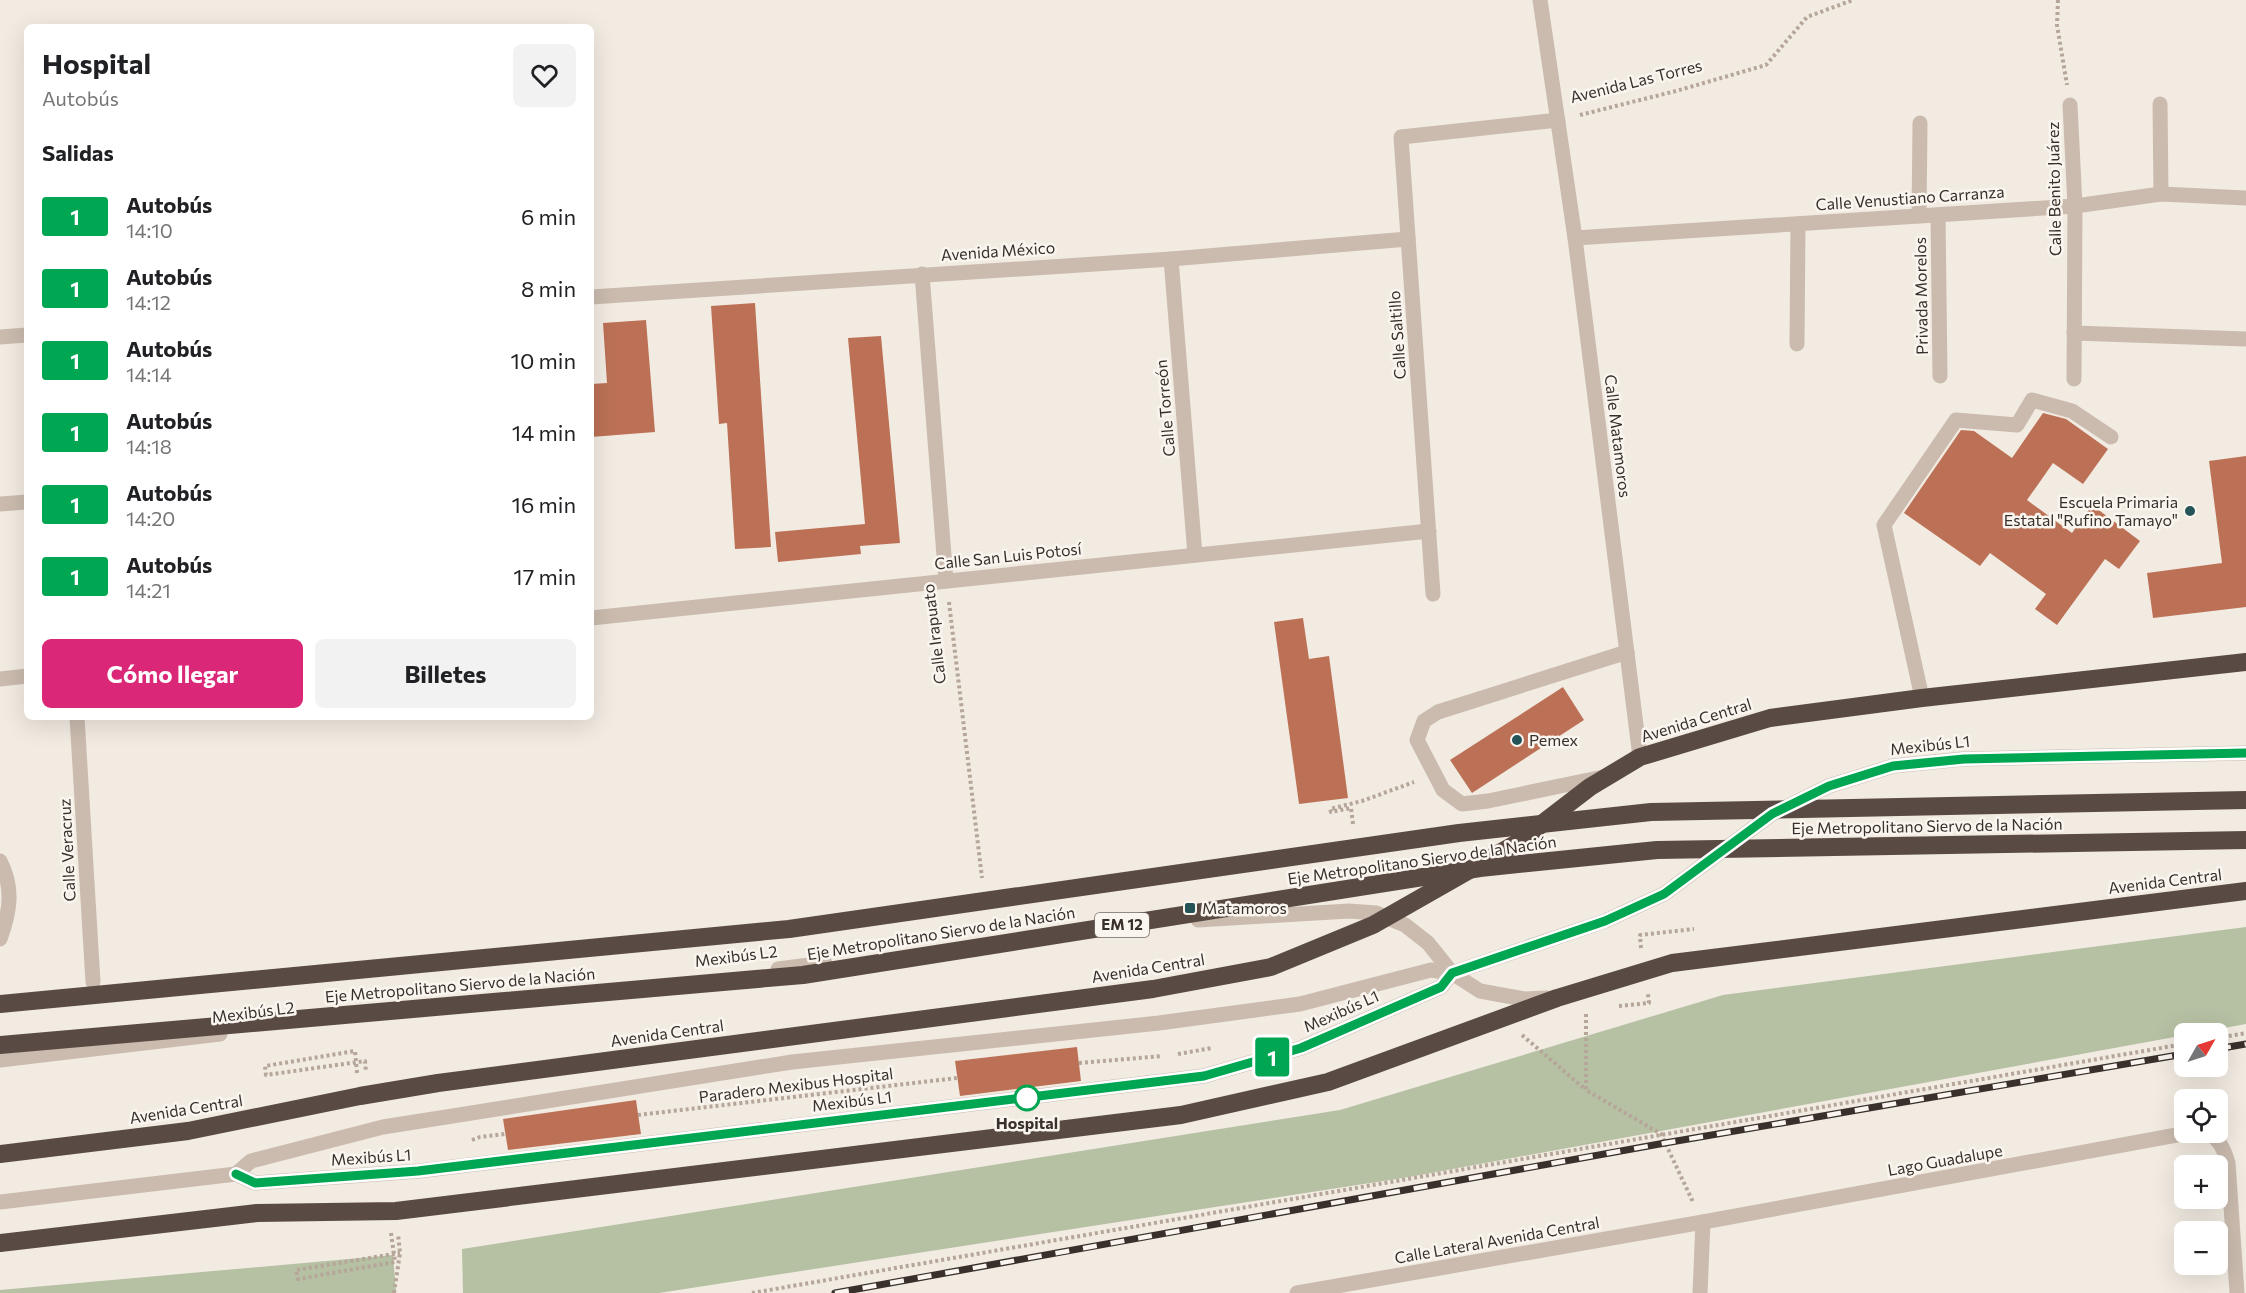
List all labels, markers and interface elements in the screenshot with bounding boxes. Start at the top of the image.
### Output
button: heart [513,44,576,107]
text: Hospital [42,46,151,80]
street label: Avenida Las Torres [1568,55,1704,106]
text: Autobús [42,86,119,110]
street label: Calle Benito Juárez [2043,122,2064,256]
text: Salidas [42,139,114,166]
street label: Calle Venustiano Carranza [1815,181,2005,214]
text: Autobús [126,191,212,218]
text: 6 min [521,203,576,230]
text: 1 [70,204,80,229]
text: 14:10 [126,218,173,242]
street label: Avenida México [940,237,1056,264]
street label: Privada Morelos [1910,237,1931,355]
text: Autobús [126,263,212,290]
text: 8 min [521,275,576,302]
text: 1 [70,276,80,301]
text: 14:12 [126,290,171,314]
street label: Calle Saltillo [1384,290,1409,380]
text: Autobús [126,335,212,362]
text: 10 min [511,347,576,374]
text: 1 [70,348,80,373]
street label: Calle Torreón [1151,359,1178,457]
text: 14:14 [126,362,172,386]
street label: Calle Matamoros [1602,373,1635,499]
text: Autobús [126,407,212,434]
text: 14 min [512,419,576,446]
text: 1 [70,420,80,445]
text: 14:18 [126,434,172,458]
text: Autobús [126,479,212,506]
text: 16 min [512,491,576,518]
text: 1 [70,492,80,517]
place label: Escuela Primaria Estatal "Rufino Tamayo" [2004,492,2178,529]
marker: Escuela Primaria Estatal "Rufino Tamayo" [2183,504,2197,518]
text: 14:20 [126,506,175,530]
street label: Calle San Luis Potosí [933,538,1083,573]
text: Autobús [126,551,212,578]
text: 17 min [513,563,576,590]
text: 1 [70,564,80,589]
text: 14:21 [126,578,171,602]
street label: Calle Irapuato [918,583,949,685]
button: Cómo llegar [42,639,303,708]
button: Billetes [315,639,576,708]
street label: Avenida Central [1638,694,1753,745]
place label: Pemex [1529,730,1579,749]
street label: Mexibús L1 [1889,731,1971,758]
marker: Pemex [1510,733,1524,747]
street label: Calle Veracruz [54,798,79,902]
street label: Eje Metropolitano Siervo de la Nación [1791,814,2063,837]
street label: Eje Metropolitano Siervo de la Nación [1286,831,1558,888]
street label: Avenida Central [2107,864,2223,897]
place label: Matamoros [1202,898,1287,917]
marker: Matamoros [1183,901,1197,915]
street label: Eje Metropolitano Siervo de la Nación [806,902,1076,963]
road number: EM 12 [1095,913,1149,937]
street label: Mexibús L2 [694,941,778,970]
street label: Avenida Central [1090,949,1206,986]
street label: Eje Metropolitano Siervo de la Nación [324,963,596,1006]
street label: Mexibús L1 [1300,986,1381,1036]
street label: Mexibús L2 [211,997,295,1026]
street label: Avenida Central [609,1015,725,1050]
north arrow [2174,1023,2228,1077]
map controls [2174,1023,2228,1275]
line badge: 1 [1252,1038,1292,1076]
text: 1 [1267,1045,1277,1070]
street label: Paradero Mexibus Hospital [698,1063,894,1106]
marker: Hospital [1014,1085,1040,1111]
street label: Mexibús L1 [811,1086,893,1115]
button: locate [2174,1089,2228,1143]
street label: Avenida Central [128,1090,244,1127]
place label: Hospital [996,1113,1058,1132]
street label: Lago Guadalupe [1886,1140,2004,1179]
street label: Mexibús L1 [330,1144,412,1169]
button: + [2174,1155,2228,1209]
street label: Calle Lateral Avenida Central [1393,1212,1601,1267]
button: − [2174,1221,2228,1275]

